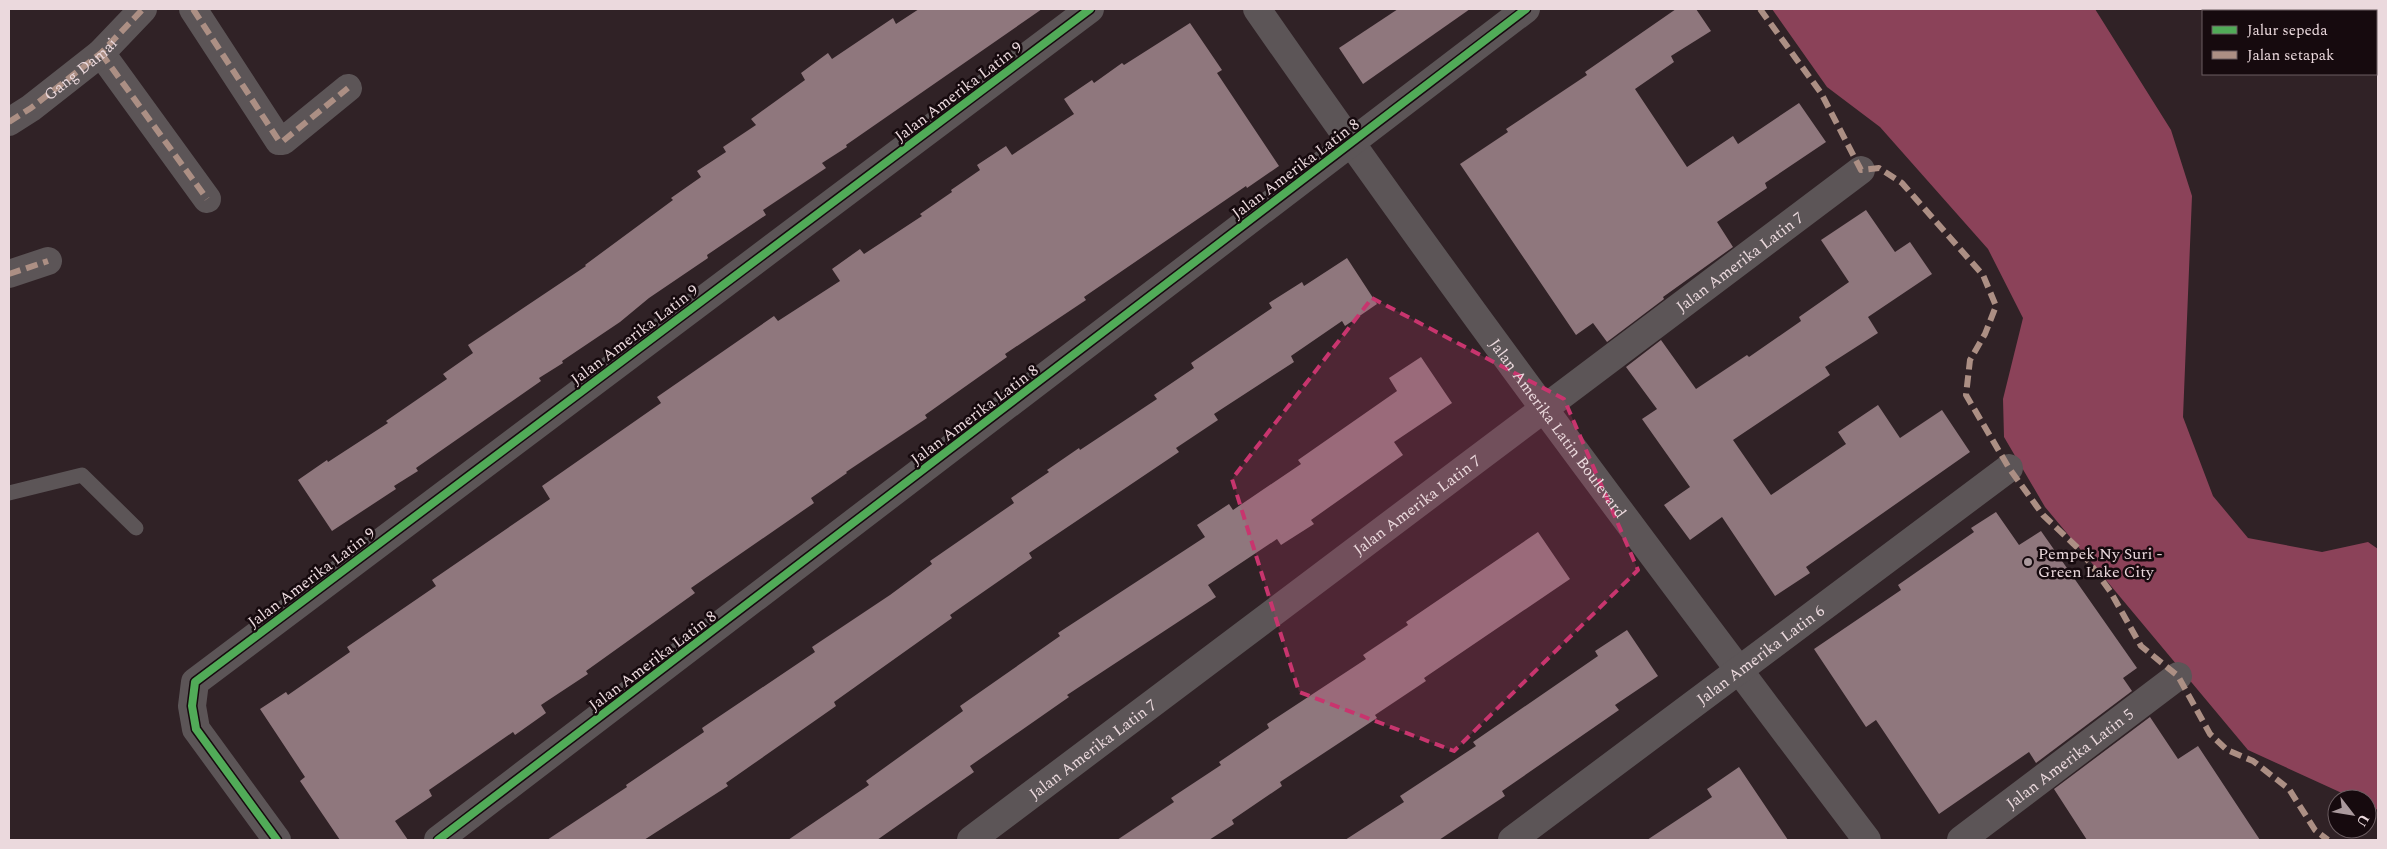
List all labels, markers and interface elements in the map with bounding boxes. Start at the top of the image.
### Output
legend [2202,10,2377,75]
text: Jalur sepeda [2247,19,2328,42]
street label: Gang Damai [39,32,123,107]
street label: Jalan Amerika Latin 9 [890,36,1028,148]
text: Jalan setapak [2247,44,2334,67]
street label: Jalan Amerika Latin 8 [1227,113,1365,225]
street label: Jalan Amerika Latin 7 [1671,206,1809,318]
street label: Jalan Amerika Latin 9 [566,279,704,391]
street label: Jalan Amerika Latin Boulevard [1483,333,1632,523]
street label: Jalan Amerika Latin 8 [906,359,1044,471]
street label: Jalan Amerika Latin 7 [1348,449,1486,561]
street label: Jalan Amerika Latin 9 [243,522,381,634]
place label: Pempek Ny Suri - Green Lake City [2038,542,2163,584]
marker: Pempek Ny Suri - Green Lake City [2022,556,2034,568]
street label: Jalan Amerika Latin 6 [1692,599,1830,711]
street label: Jalan Amerika Latin 8 [584,605,722,717]
street label: Jalan Amerika Latin 7 [1024,693,1162,806]
street label: Jalan Amerika Latin 5 [2001,703,2139,815]
north arrow [2327,789,2377,839]
text: U [2351,810,2375,831]

